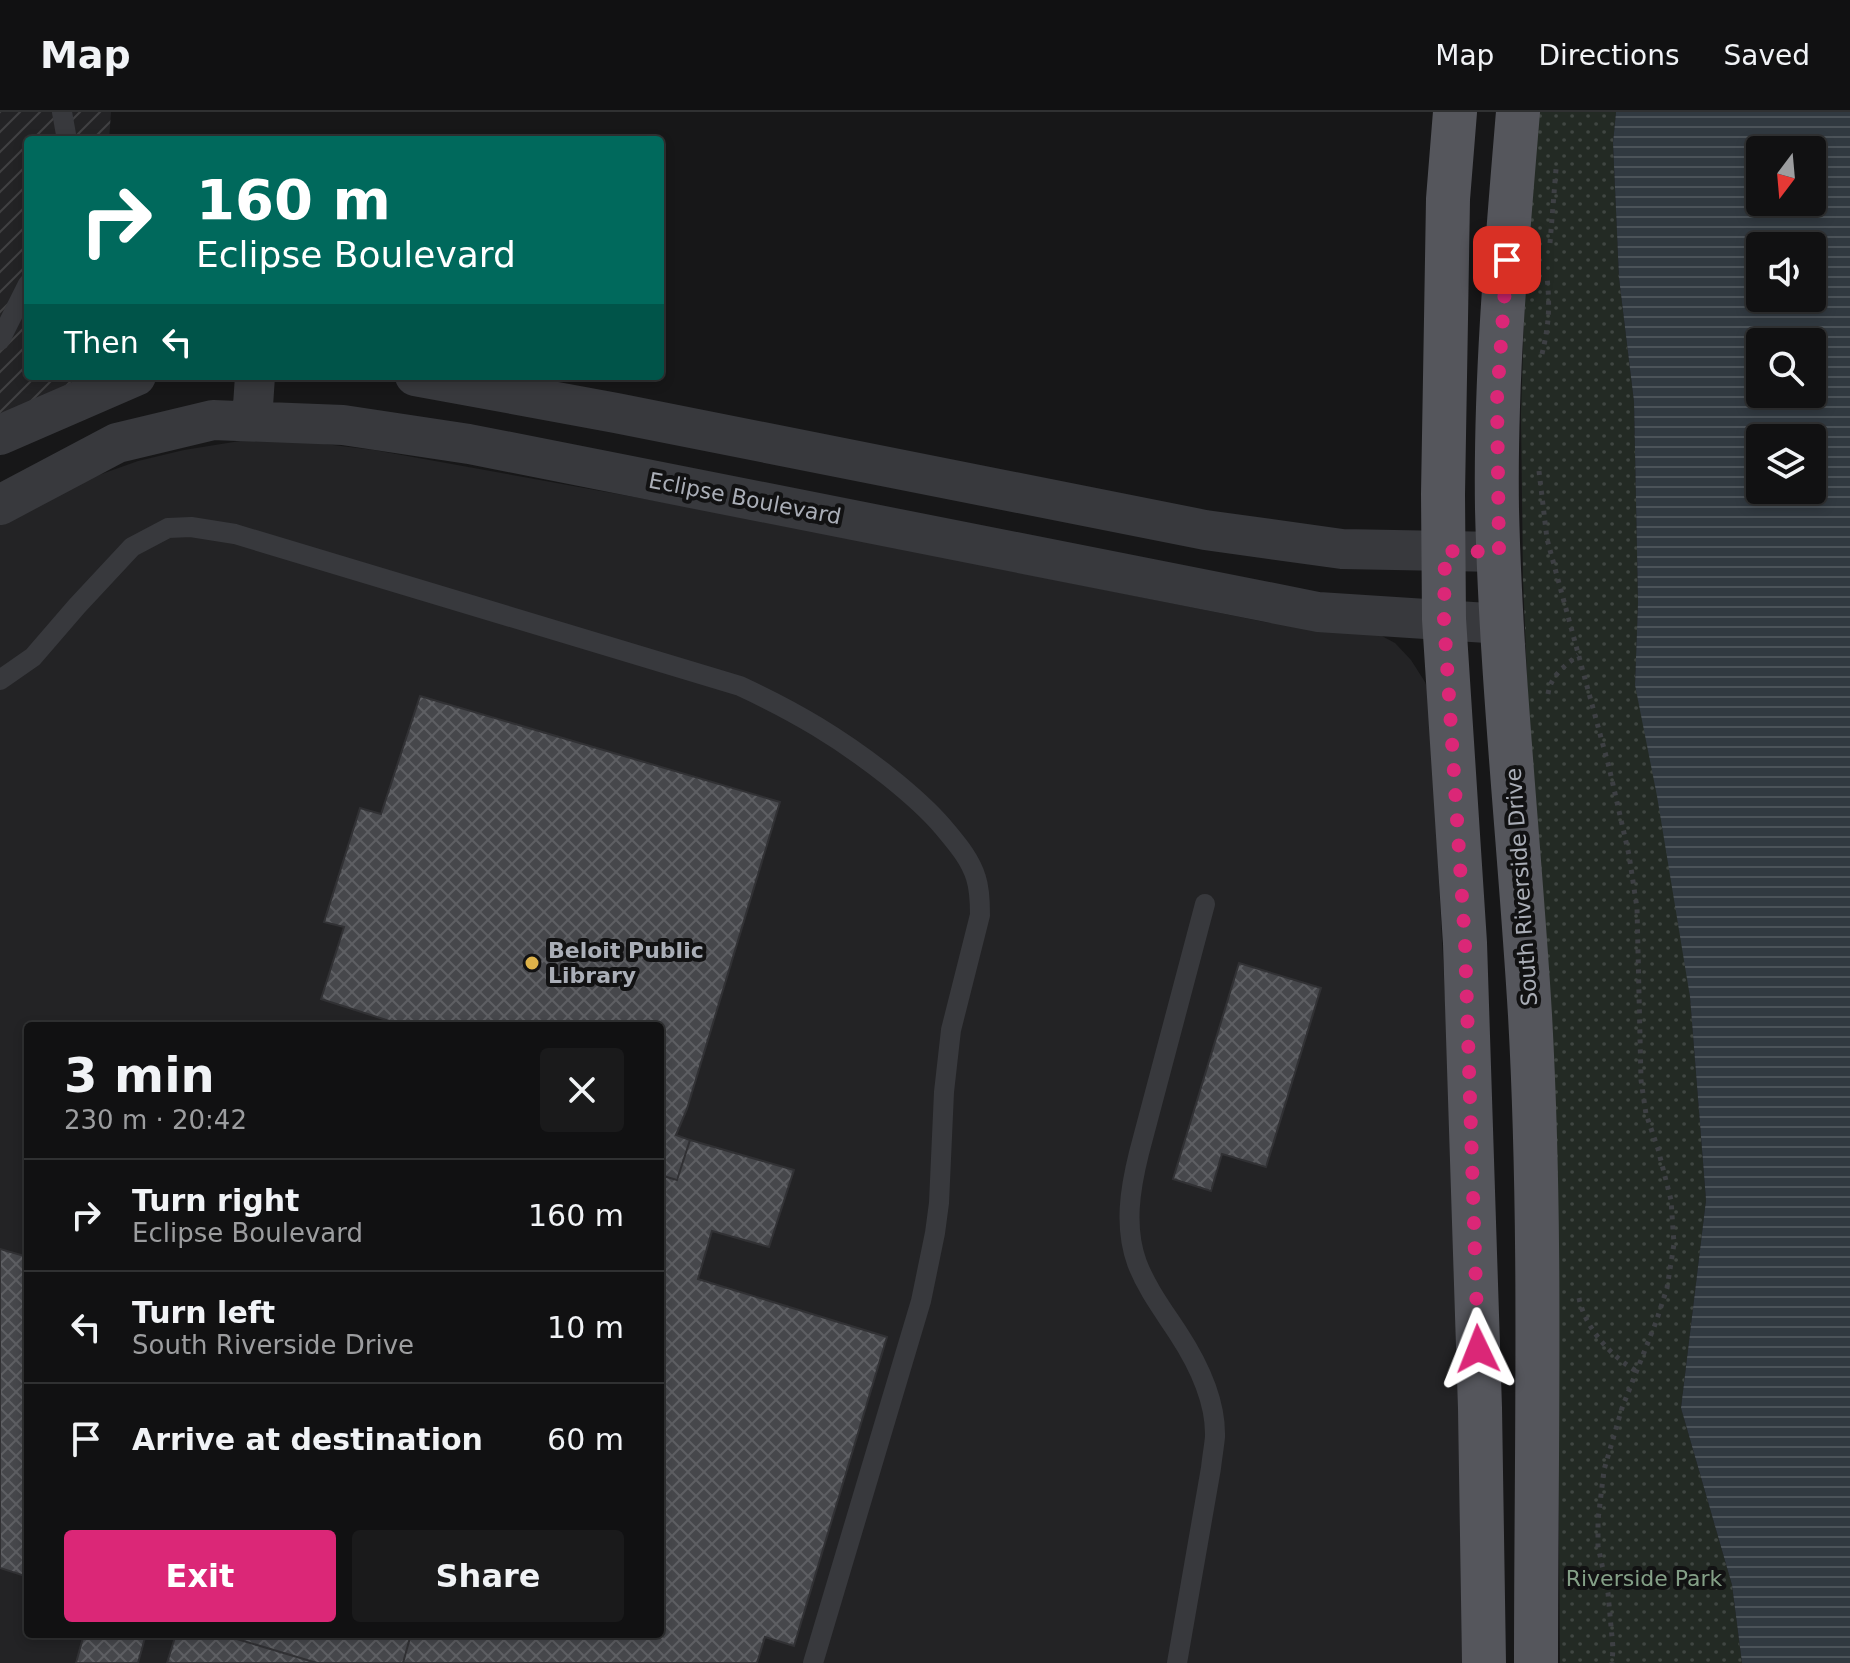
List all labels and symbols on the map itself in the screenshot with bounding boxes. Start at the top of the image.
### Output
north arrow [1746,136,1826,216]
pin [1473,226,1541,294]
street label: Eclipse Boulevard [647,468,843,529]
street label: South Riverside Drive [1501,767,1542,1007]
place label: Beloit Public Library [548,938,704,988]
marker: Beloit Public Library [523,954,541,972]
position arrow [1436,1307,1520,1391]
park label: Riverside Park [1566,1566,1723,1591]

